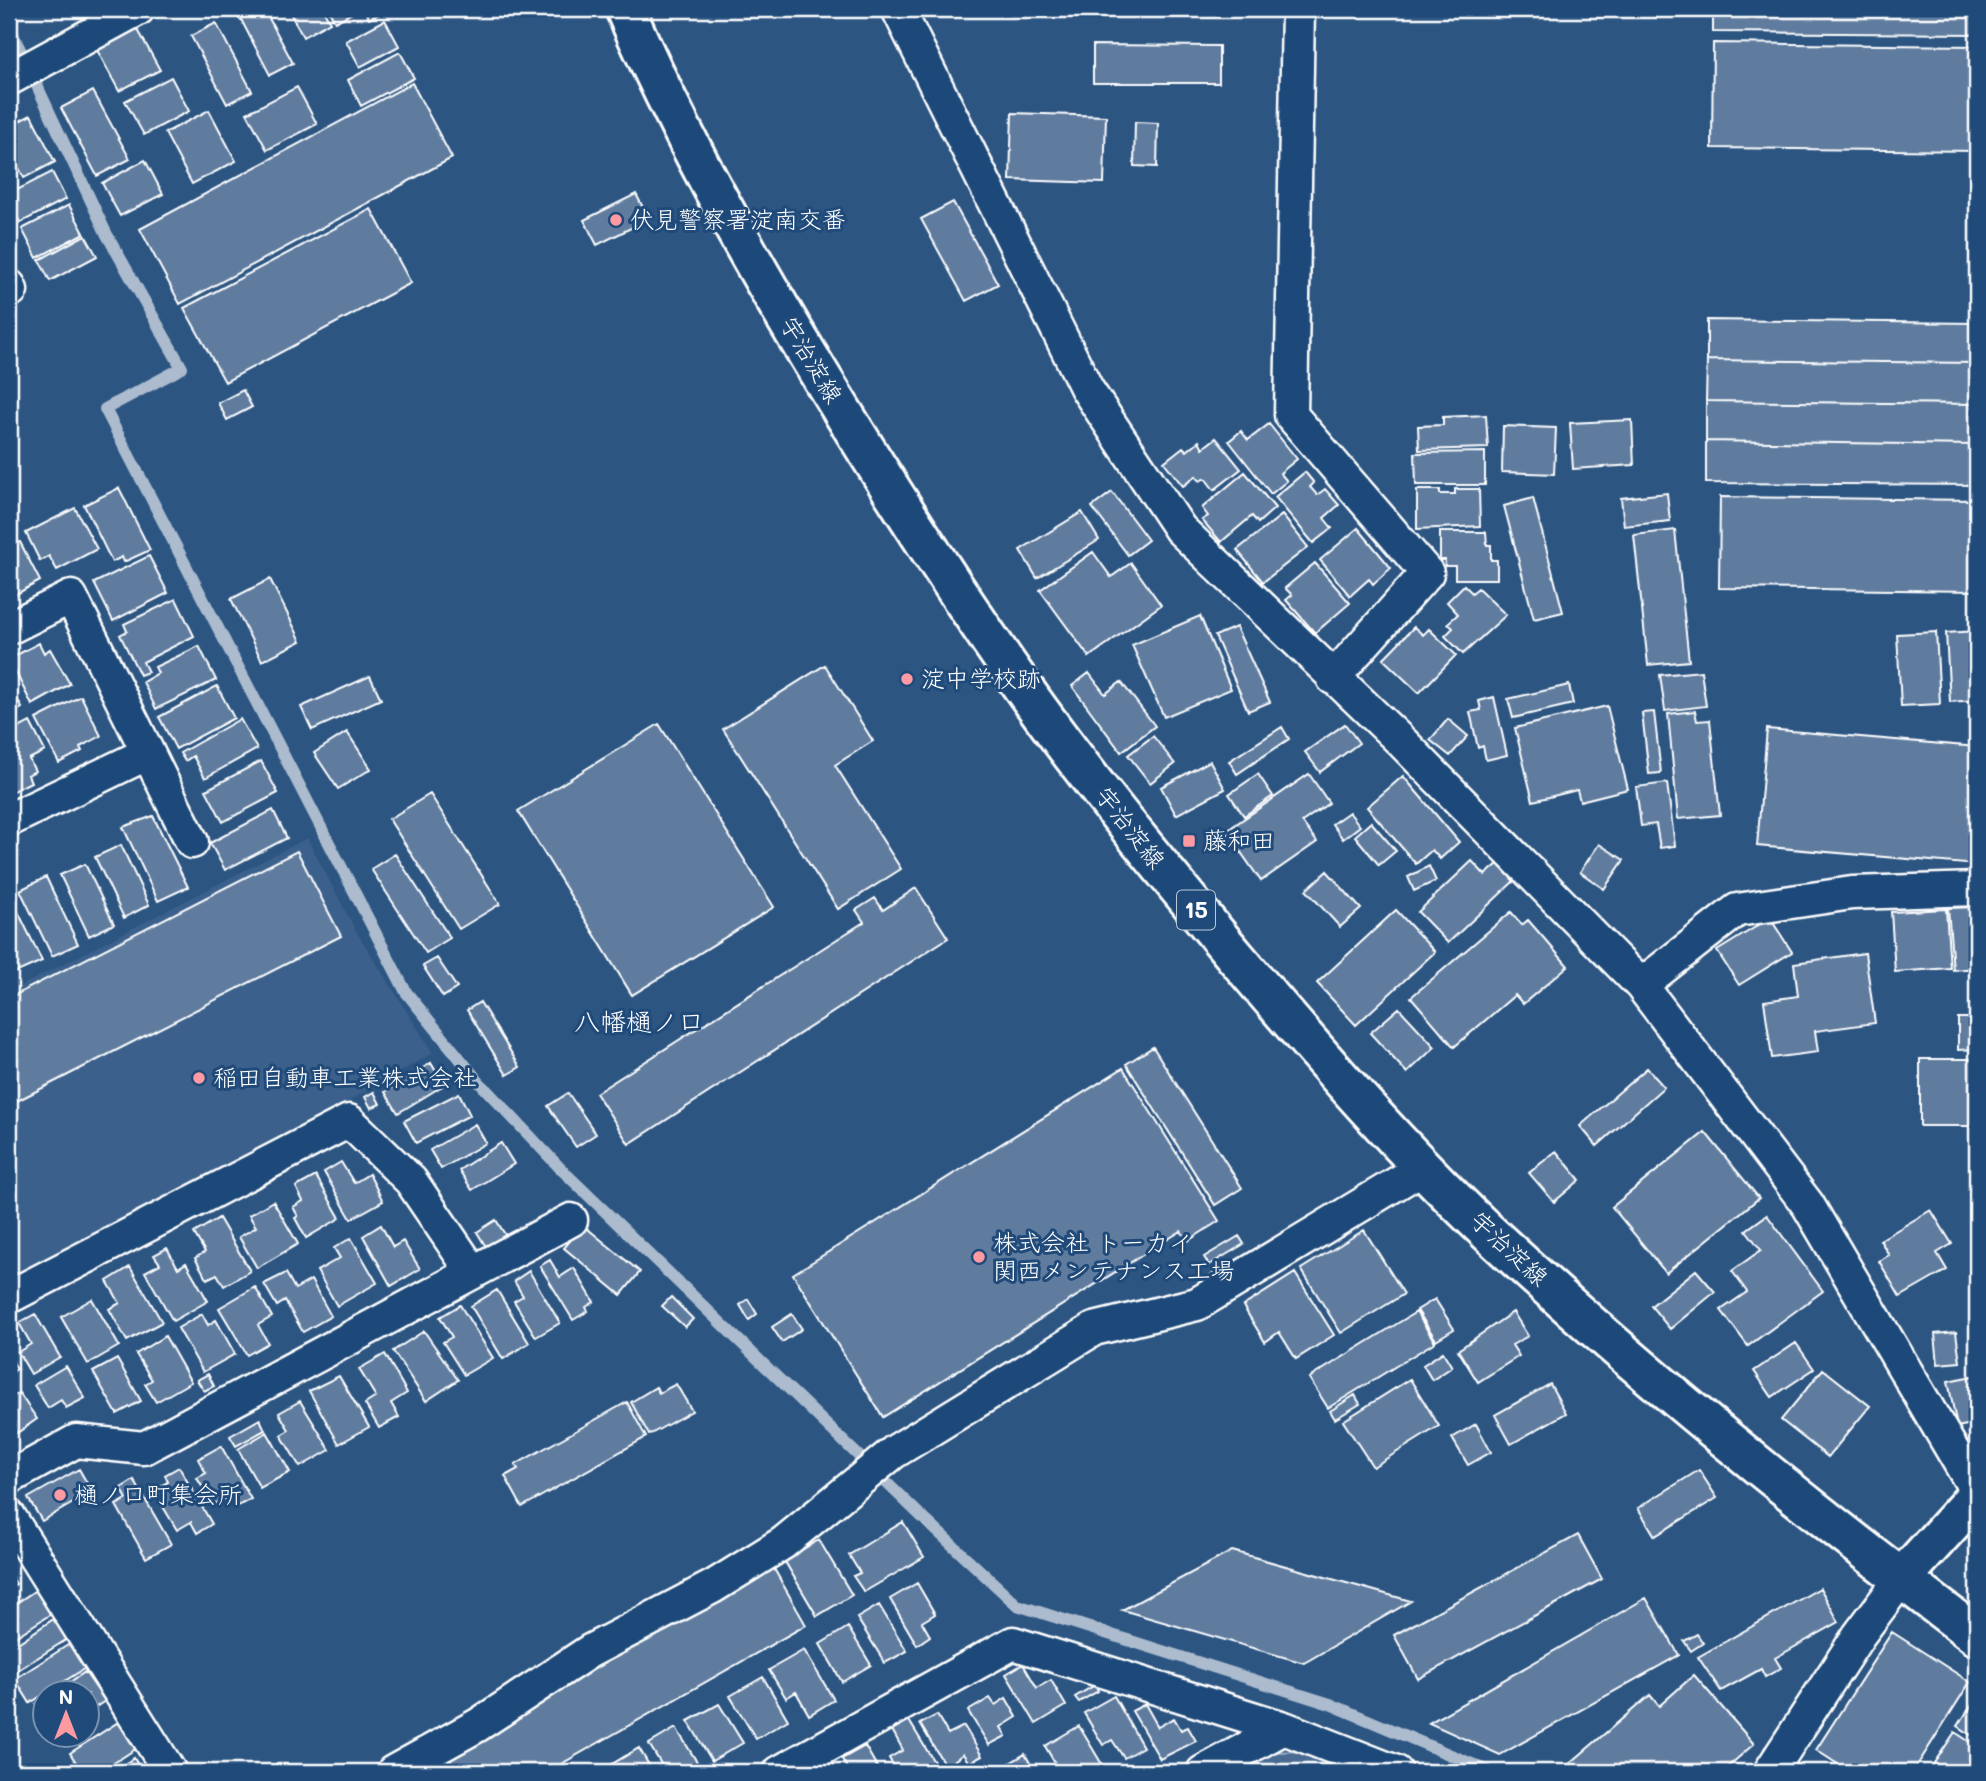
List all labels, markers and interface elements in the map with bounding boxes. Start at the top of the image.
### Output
place label: 伏見警察署淀南交番 [630,203,846,234]
marker: 伏見警察署淀南交番 [608,212,624,228]
street label: 宇治淀線 [774,310,850,408]
place label: 淀中学校跡 [921,662,1041,693]
marker: 淀中学校跡 [899,671,915,687]
street label: 宇治淀線 [1089,780,1173,874]
place label: 藤和田 [1203,824,1275,855]
marker: 藤和田 [1181,833,1197,849]
road number: 15 [1177,890,1215,930]
district label: 八幡樋ノ口 [574,1004,704,1038]
place label: 稲田自動車工業株式会社 [213,1061,477,1092]
marker: 稲田自動車工業株式会社 [191,1070,207,1086]
street label: 宇治淀線 [1464,1204,1556,1292]
place label: 株式会社 トーカイ 関西メンテナンス工場 [993,1226,1234,1285]
marker: 株式会社 トーカイ 関西メンテナンス工場 [971,1249,987,1265]
place label: 樋ノ口町集会所 [74,1478,242,1509]
marker: 樋ノ口町集会所 [52,1487,68,1503]
north arrow [32,1680,102,1750]
text: N [59,1684,73,1709]

